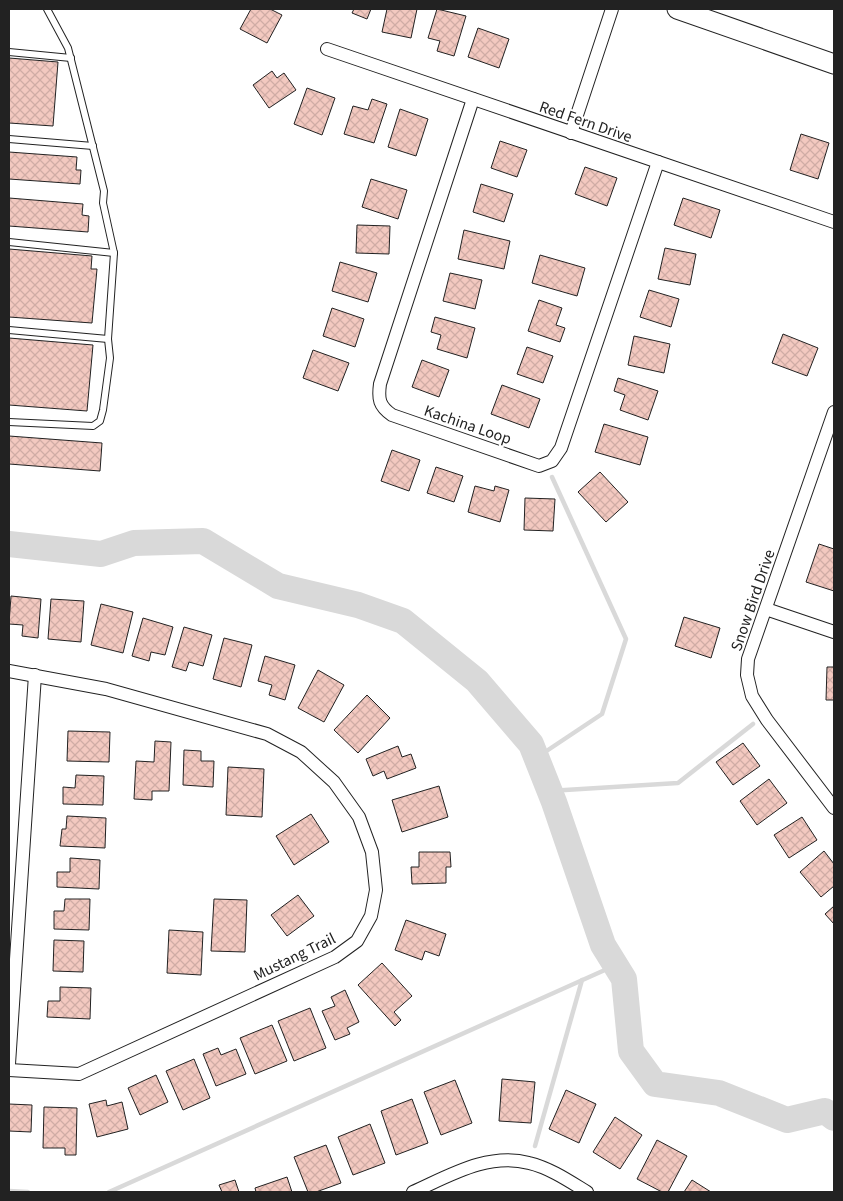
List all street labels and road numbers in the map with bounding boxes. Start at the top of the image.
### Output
street label: Red Fern Drive [536,96,635,148]
street label: Kachina Loop [421,400,514,450]
street label: Snow Bird Drive [725,547,781,654]
street label: Mustang Trail [250,928,339,986]

